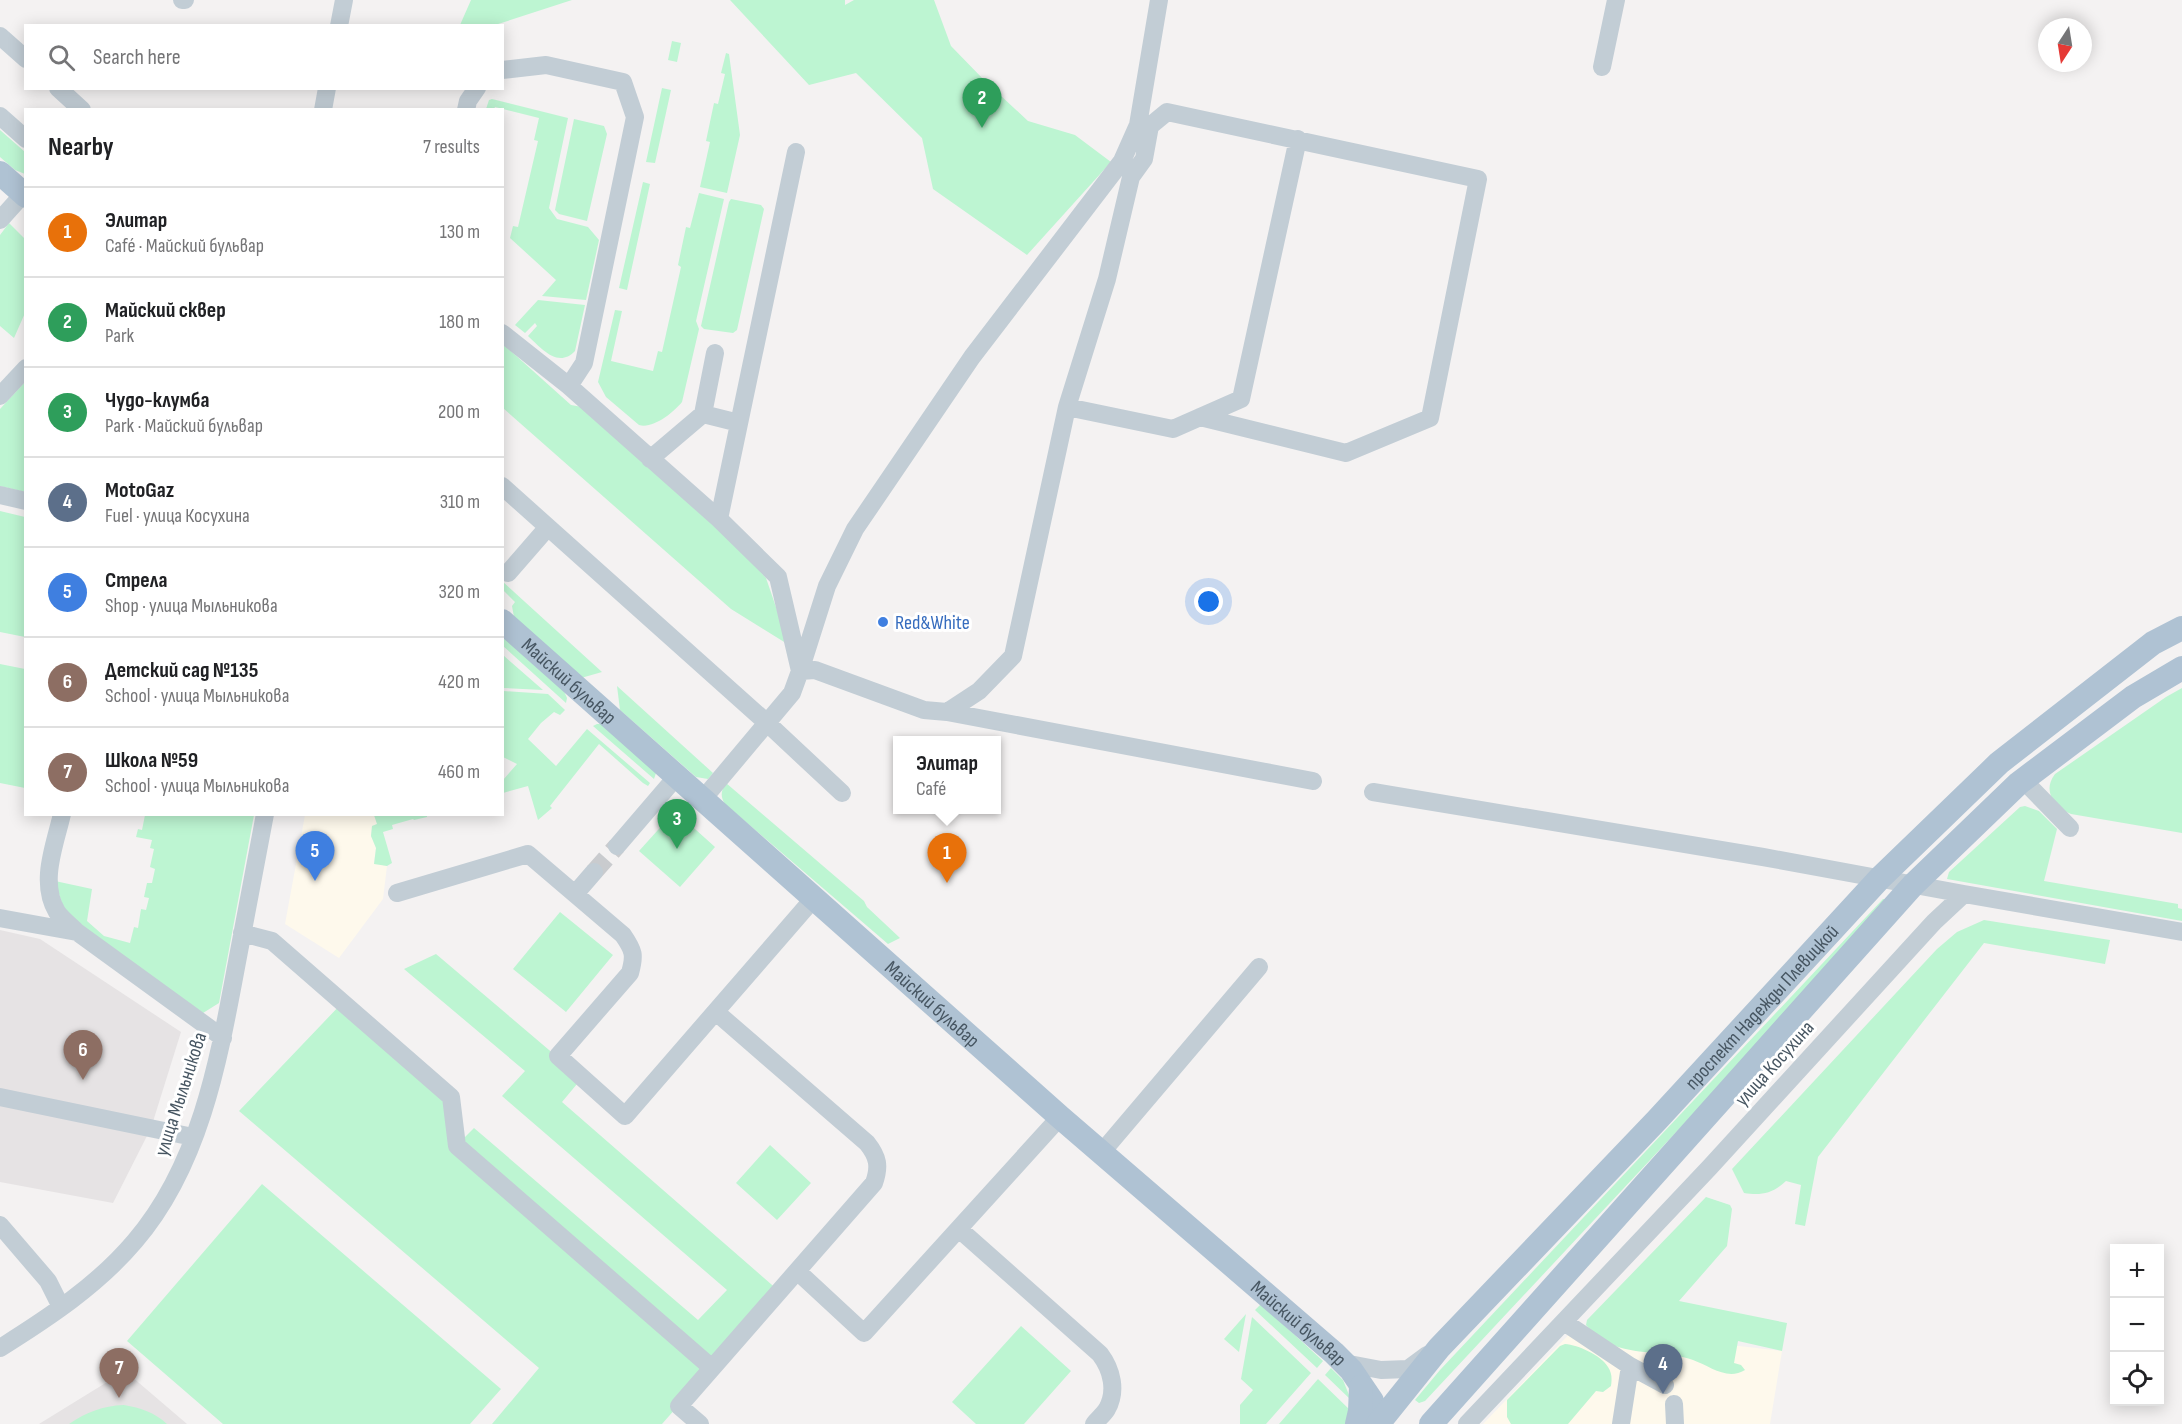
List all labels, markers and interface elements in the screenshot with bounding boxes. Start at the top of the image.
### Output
north arrow [2038,18,2092,72]
search box [24,24,504,90]
icon: search [45,41,78,74]
text: Search here [93,44,180,71]
pin: 2 [962,78,1002,128]
text: Nearby [48,132,114,163]
text: 7 results [423,135,480,159]
text: Элитар [105,207,167,234]
text: 1 [64,220,71,244]
text: 130 m [440,220,480,244]
text: Café · Майский бульвар [105,234,264,258]
text: Майский сквер [105,297,226,324]
text: 2 [63,310,72,334]
text: 180 m [439,310,480,334]
text: Park [105,324,134,348]
text: Чудо-клумба [105,387,209,414]
text: 3 [63,400,72,424]
text: 200 m [438,400,480,424]
text: Park · Майский бульвар [105,414,263,438]
text: MotoGaz [105,477,174,504]
text: 4 [63,490,72,514]
text: 310 m [440,490,480,514]
text: Fuel · улица Косухина [105,504,250,528]
text: Стрела [105,567,168,594]
text: 5 [63,580,72,604]
text: 320 m [438,580,480,604]
your location [1194,587,1223,616]
text: Shop · улица Мыльникова [105,594,278,618]
place label: Red&White [895,611,970,635]
marker: Red&White [876,615,890,629]
street label: Майский бульвар [516,633,621,730]
text: Детский сад №135 [105,657,258,684]
text: 6 [63,670,72,694]
text: 420 m [438,670,480,694]
text: School · улица Мыльникова [105,684,289,708]
popup [893,736,1001,814]
text: Школа №59 [105,747,198,774]
text: Элитар [916,750,978,777]
text: 7 [63,760,72,784]
text: 460 m [438,760,480,784]
text: School · улица Мыльникова [105,774,289,798]
text: Café [916,777,946,801]
pin: 3 [658,800,696,849]
pin: 5 [296,832,334,881]
pin: 1 [928,834,966,883]
street label: проспект Надежды Плевицкой [1680,920,1844,1095]
street label: Майский бульвар [880,956,984,1053]
street label: улица Косухина [1730,1016,1819,1111]
street label: улица Мыльникова [150,1029,212,1159]
pin: 6 [64,1030,103,1080]
map controls [2110,1244,2164,1406]
button: + [2110,1244,2164,1298]
street label: Майский бульвар [1246,1276,1351,1371]
button: − [2110,1298,2164,1352]
pin: 4 [1644,1344,1682,1394]
pin: 7 [100,1348,138,1398]
button: locate [2110,1352,2164,1406]

